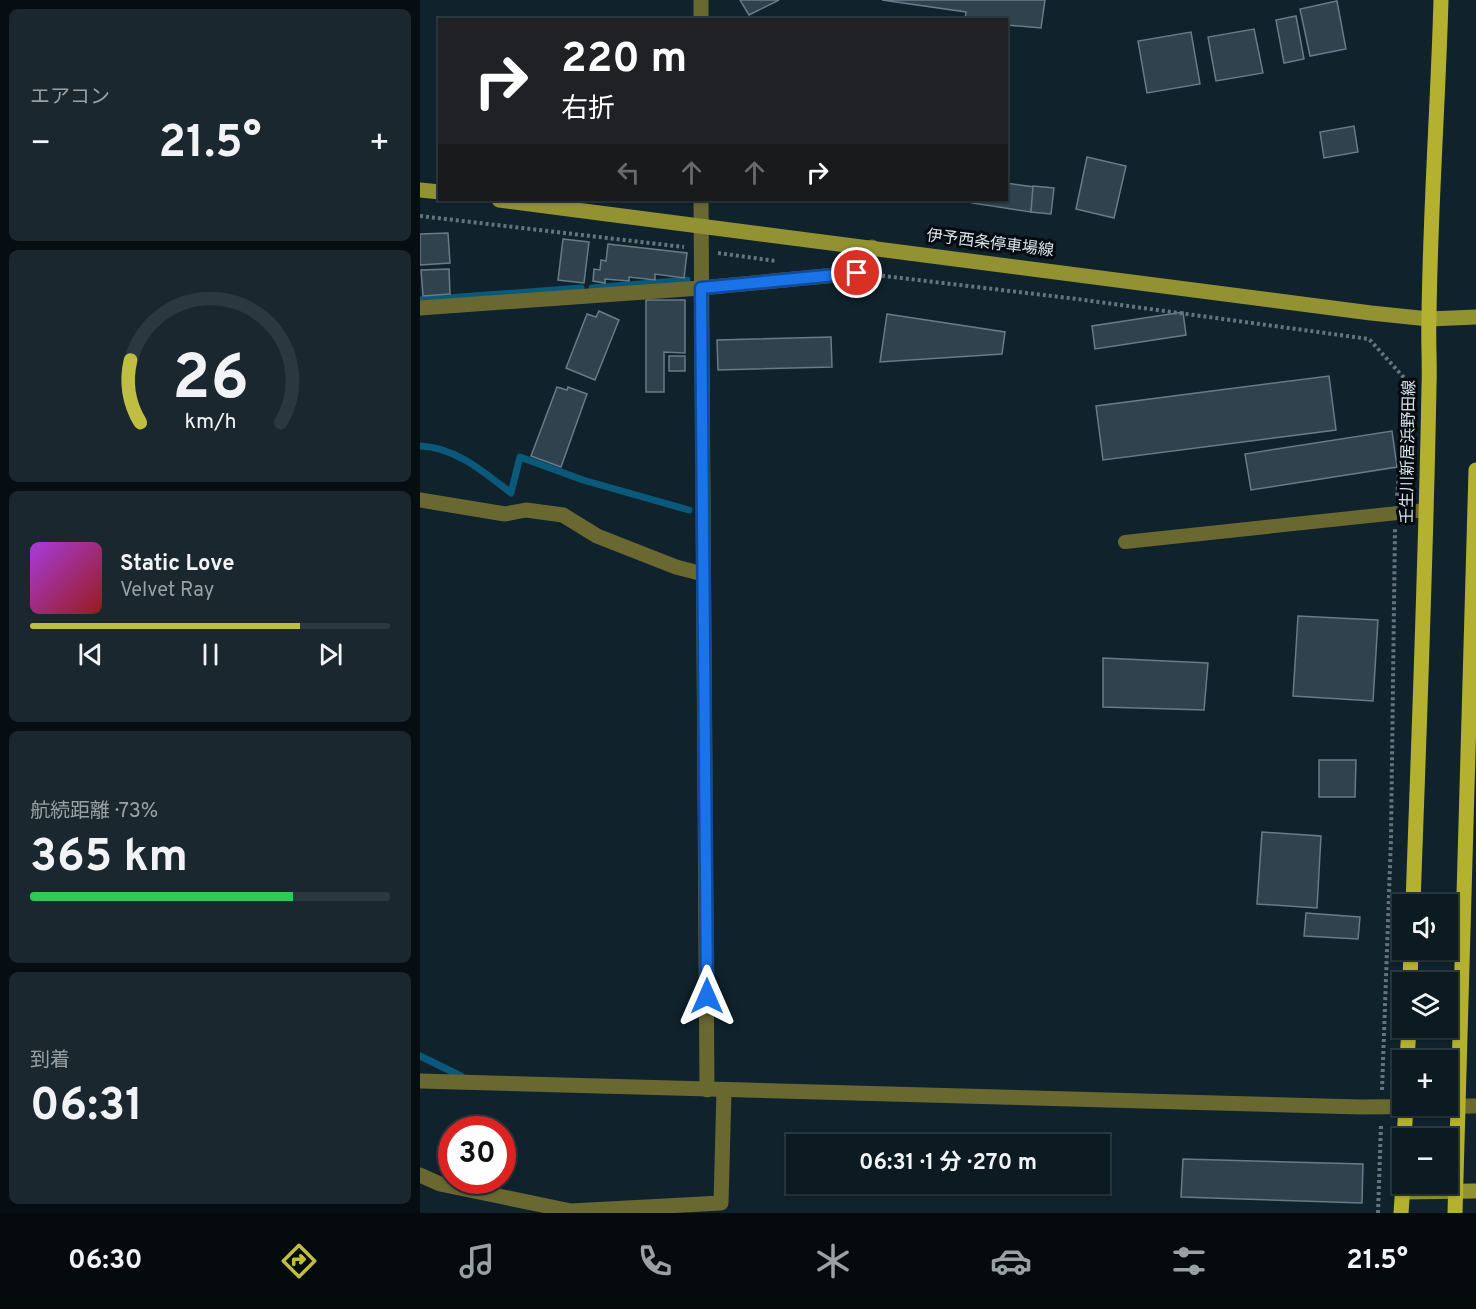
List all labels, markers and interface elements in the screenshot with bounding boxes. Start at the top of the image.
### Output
text: 220 m [561,34,687,87]
icon: right [462,42,540,120]
text: エアコン [30,85,110,111]
text: 右折 [561,93,615,127]
text: 21.5° [159,116,261,173]
text: − [30,124,51,166]
text: + [369,124,390,166]
icon: left [612,156,645,189]
icon: ahead [675,156,708,189]
icon: ahead [738,156,771,189]
icon: right [801,156,834,189]
street label: 伊予西条停車場線 [925,226,1055,262]
pin [831,247,882,298]
icon: arrive [840,256,873,289]
text: 26 [172,342,248,421]
street label: 壬生川新居浜野田線 [1398,380,1420,524]
text: km/h [184,409,236,436]
text: Static Love [120,551,234,578]
text: Velvet Ray [120,578,214,604]
icon: previous [74,638,107,671]
icon: pause [194,638,227,671]
icon: next [314,638,347,671]
text: 航続距離 · 73% [30,799,158,825]
text: 365 km [30,830,188,887]
map controls [1392,894,1458,1194]
button: sound [1392,894,1458,960]
position arrow [675,964,739,1028]
button: layers [1392,972,1458,1038]
text: 到着 [30,1048,70,1074]
button: + [1392,1050,1458,1116]
text: 06:31 [30,1079,143,1136]
speed limit sign: 30 [438,1116,516,1194]
button: − [1392,1128,1458,1194]
text: 06:31 · 1 分 · 270 m [859,1150,1037,1177]
icon: directions [278,1240,320,1282]
icon: music [456,1240,498,1282]
icon: phone [634,1240,676,1282]
icon: climate [812,1240,854,1282]
icon: car [990,1240,1032,1282]
icon: filters [1168,1240,1210,1282]
text: 06:30 [68,1244,142,1278]
text: 21.5° [1346,1244,1408,1278]

